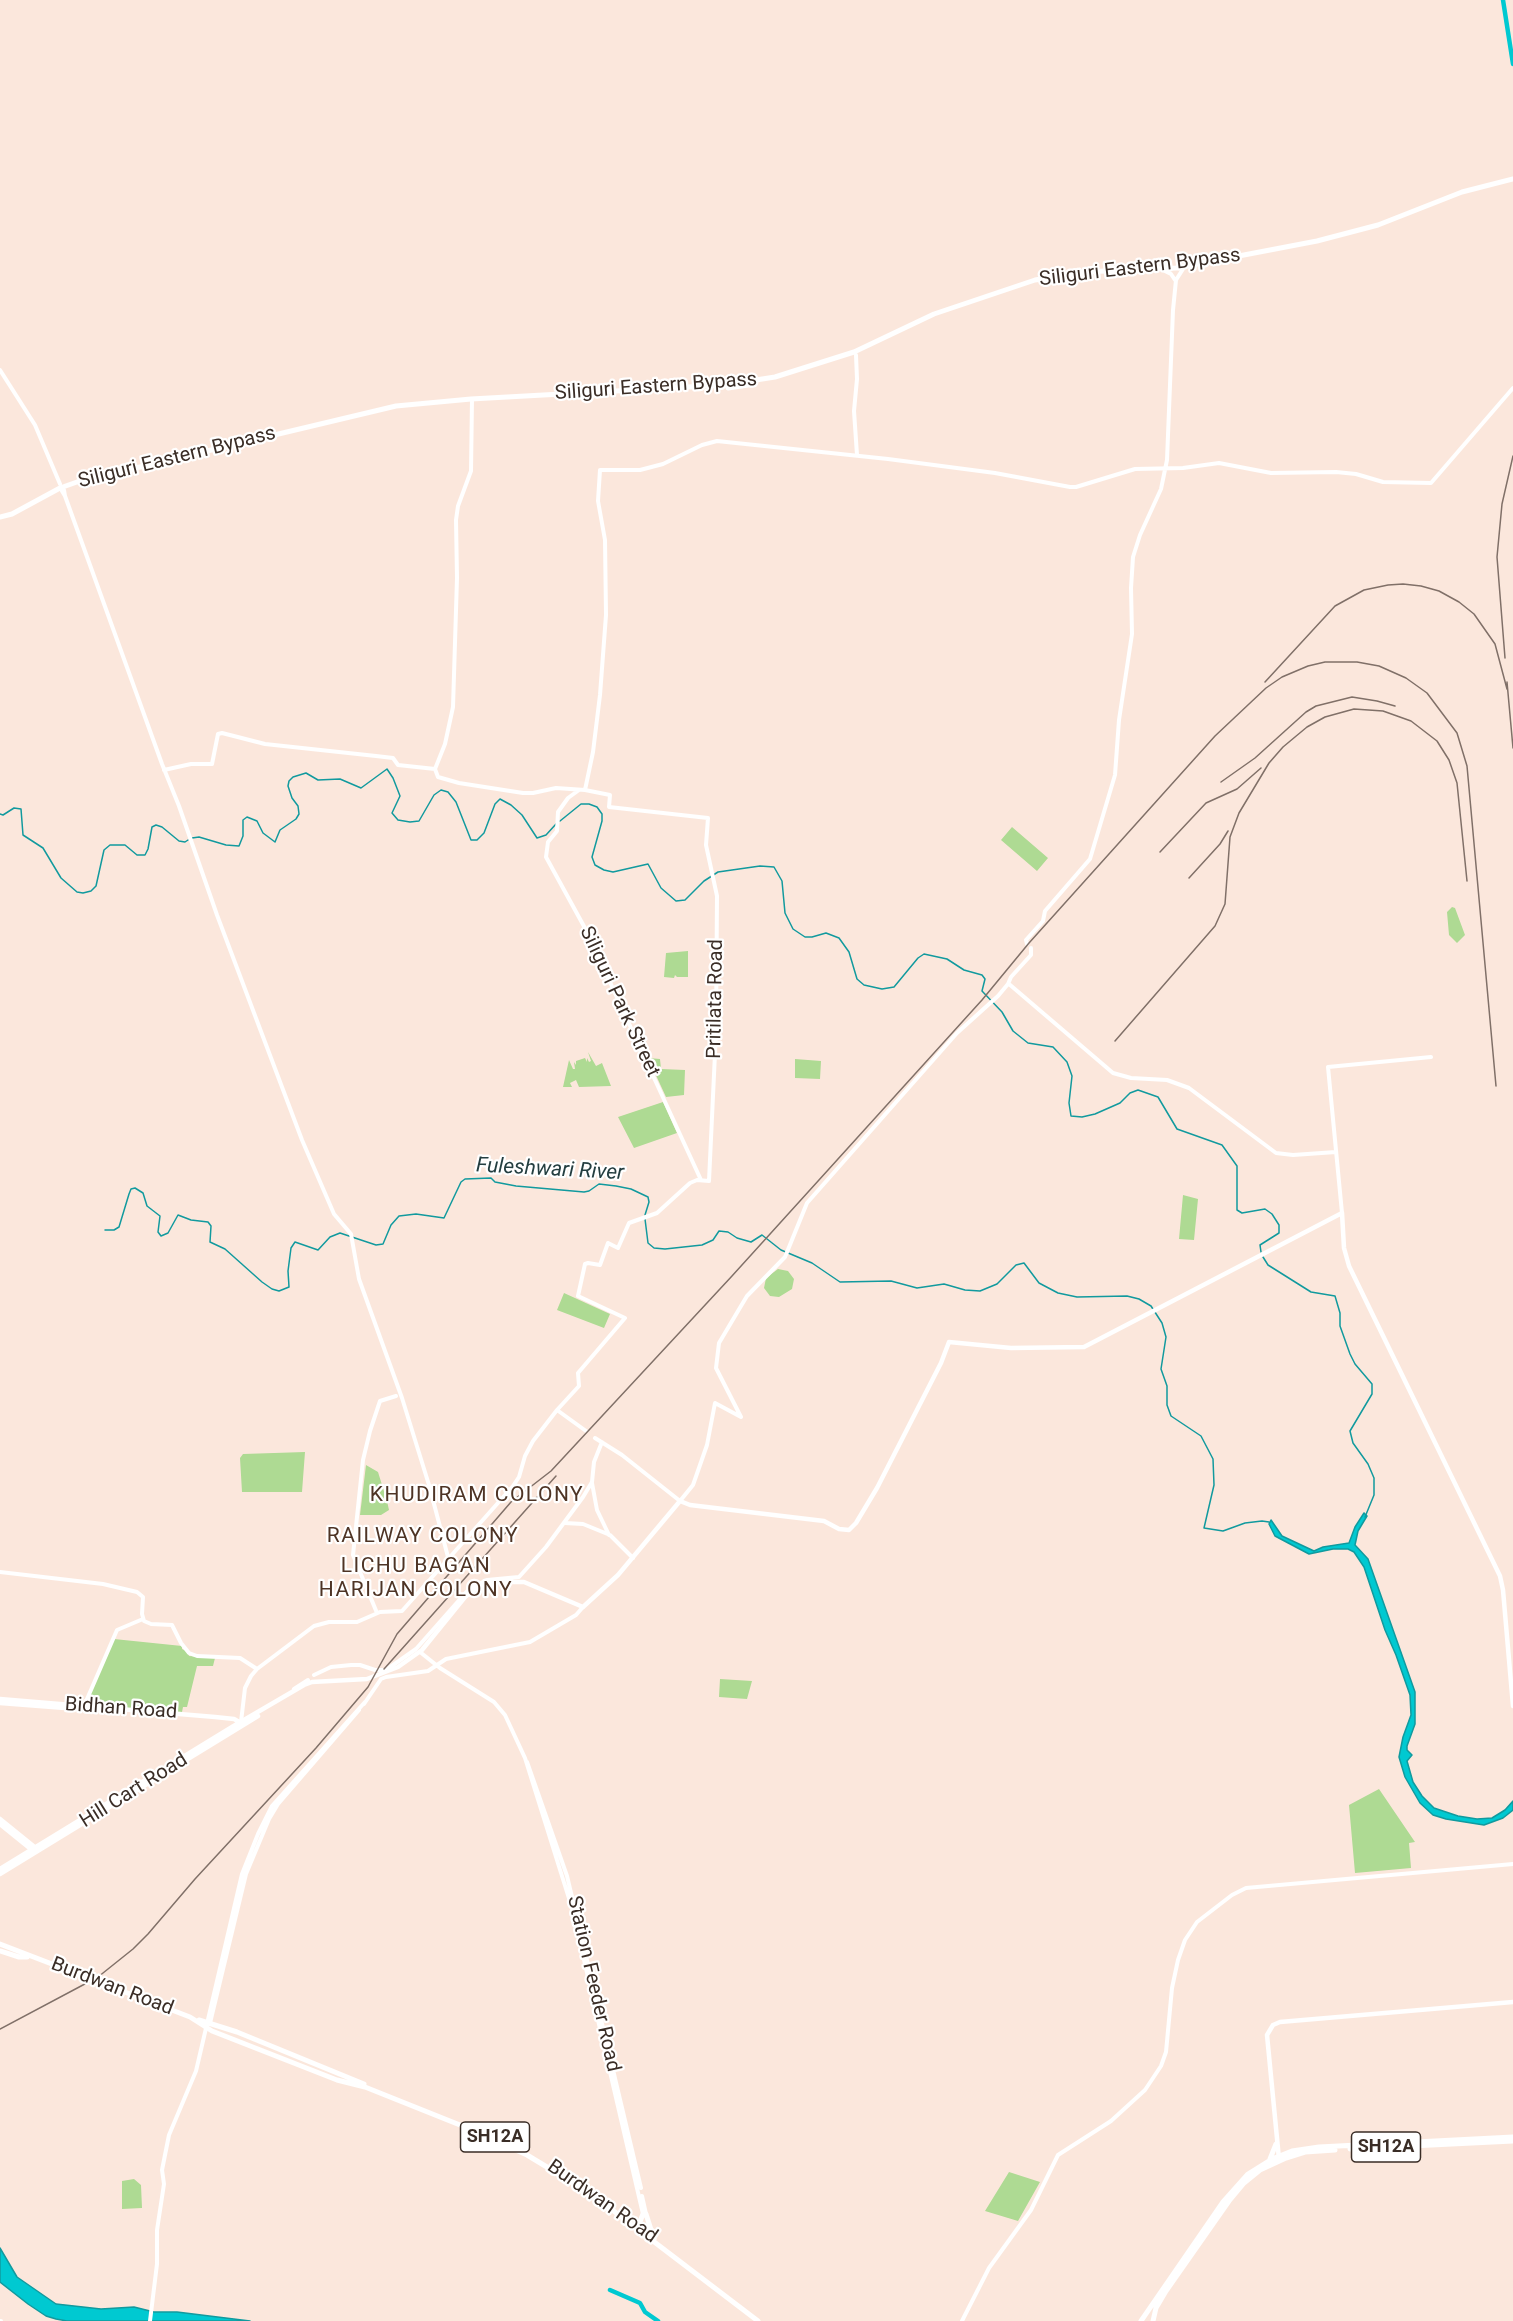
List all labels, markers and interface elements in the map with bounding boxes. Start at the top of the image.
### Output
street label: Siliguri Eastern Bypass [1038,244,1242,292]
street label: Siliguri Eastern Bypass [554,368,758,406]
street label: Siliguri Eastern Bypass [76,422,278,494]
street label: Siliguri Park Street [574,923,664,1081]
street label: Pritilata Road [703,939,729,1059]
water label: Fuleshwari River [475,1154,625,1186]
district label: KHUDIRAM COLONY [370,1483,584,1509]
district label: RAILWAY COLONY [327,1524,519,1550]
district label: LICHU BAGAN HARIJAN COLONY [319,1554,513,1604]
street label: Bidhan Road [64,1693,178,1725]
street label: Hill Cart Road [76,1748,192,1834]
street label: Station Feeder Road [561,1894,625,2074]
street label: Burdwan Road [47,1953,177,2021]
road number: SH12A [460,2122,530,2152]
road number: SH12A [1352,2132,1420,2162]
street label: Burdwan Road [542,2155,662,2249]

